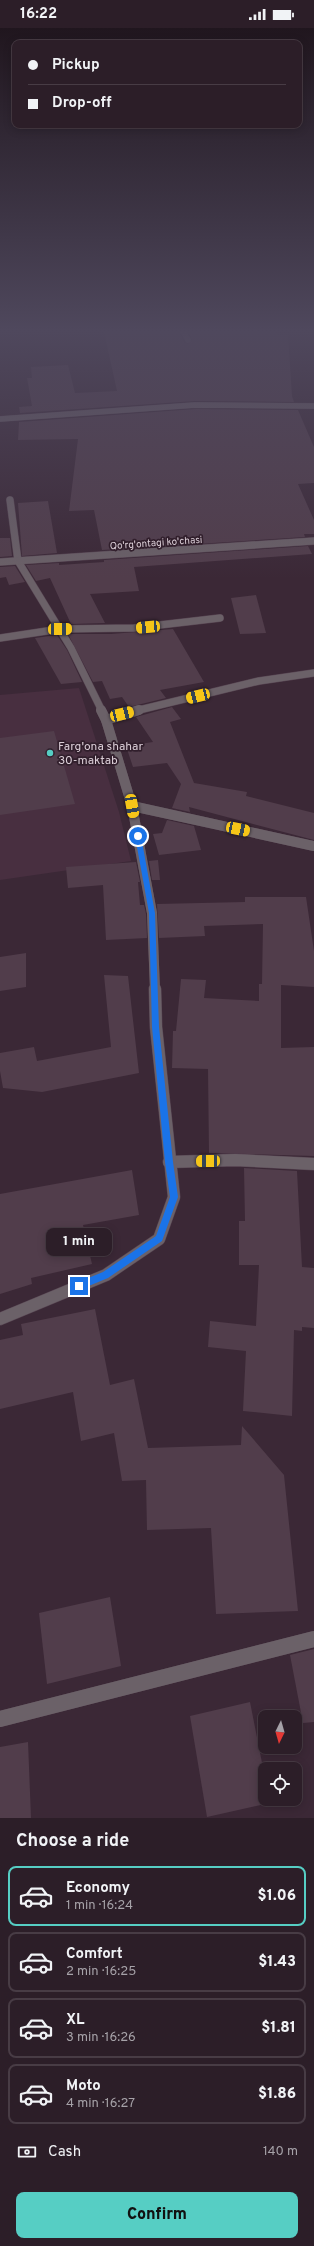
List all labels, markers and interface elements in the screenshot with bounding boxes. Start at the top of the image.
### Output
text: 16:22 [20,5,57,24]
text: Pickup [52,56,100,75]
text: Drop-off [52,94,112,113]
street label: Qo'rg'ontagi ko'chasi [109,534,203,553]
car [136,620,160,634]
car [48,623,72,635]
car [185,687,211,705]
car [109,705,135,723]
place label: Farg'ona shahar 30-maktab [58,739,144,769]
marker: Farg'ona shahar 30-maktab [45,748,55,758]
car [124,793,140,819]
car [225,821,251,837]
route start [129,827,147,845]
car [196,1155,220,1167]
callout: 1 min [46,1228,112,1256]
text: 1 min [63,1234,95,1250]
route end [70,1277,88,1295]
north arrow [258,1710,302,1754]
map controls [258,1710,302,1806]
button: locate [258,1762,302,1806]
text: Choose a ride [16,1830,129,1853]
icon: car [18,1878,54,1914]
text: Economy [66,1879,130,1898]
text: $1.06 [258,1887,296,1906]
text: 1 min · 16:24 [66,1898,133,1914]
icon: car [18,1944,54,1980]
text: Comfort [66,1945,123,1964]
text: $1.43 [258,1953,296,1972]
text: 2 min · 16:25 [66,1964,136,1980]
icon: car [18,2010,54,2046]
text: XL [66,2011,84,2030]
text: $1.81 [261,2019,296,2038]
text: 3 min · 16:26 [66,2030,136,2046]
icon: car [18,2076,54,2112]
text: Moto [66,2077,101,2096]
text: $1.86 [258,2085,296,2104]
text: 4 min · 16:27 [66,2096,135,2112]
icon: cash [16,2141,38,2163]
text: Cash [48,2143,81,2162]
text: 140 m [263,2144,298,2160]
button: Confirm [16,2192,298,2238]

